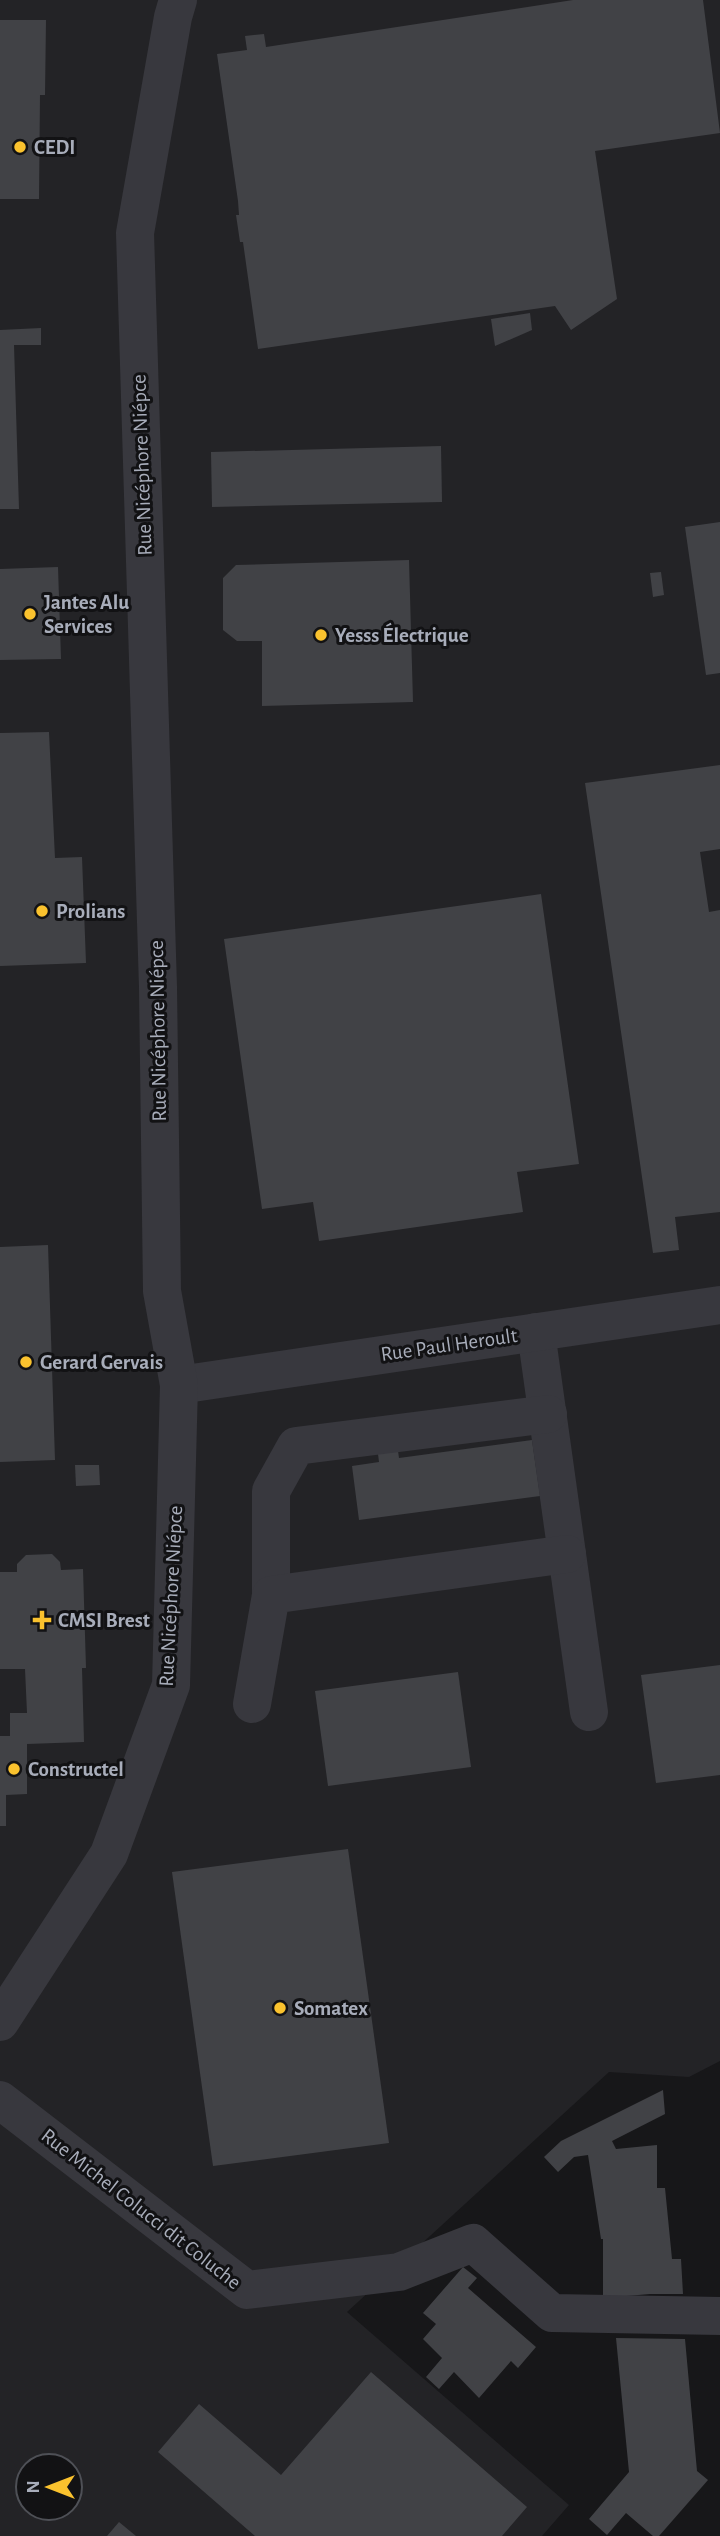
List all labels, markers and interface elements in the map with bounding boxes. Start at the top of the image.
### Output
place label: CEDI [34,137,75,158]
marker: CEDI [12,139,28,155]
street label: Rue Nicéphore Niépce [128,374,156,556]
place label: Jantes Alu Services [44,592,129,637]
marker: Jantes Alu Services [22,606,38,622]
place label: Yesss Électrique [335,622,469,646]
marker: Yesss Électrique [313,627,329,643]
place label: Prolians [56,901,125,922]
marker: Prolians [34,903,50,919]
street label: Rue Nicéphore Niépce [146,940,170,1122]
street label: Rue Paul Heroult [379,1325,519,1365]
place label: Gerard Gervais [40,1352,163,1373]
marker: Gerard Gervais [18,1354,34,1370]
street label: Rue Nicéphore Niépce [156,1505,186,1687]
marker: CMSI Brest [32,1610,52,1630]
place label: CMSI Brest [58,1610,150,1631]
place label: Constructel [28,1759,124,1780]
marker: Constructel [6,1761,22,1777]
place label: Somatex [294,1998,368,2019]
marker: Somatex [272,2000,288,2016]
street label: Rue Michel Colucci dit Coluche [37,2125,245,2293]
north arrow [14,2452,84,2522]
text: N [24,2480,43,2494]

